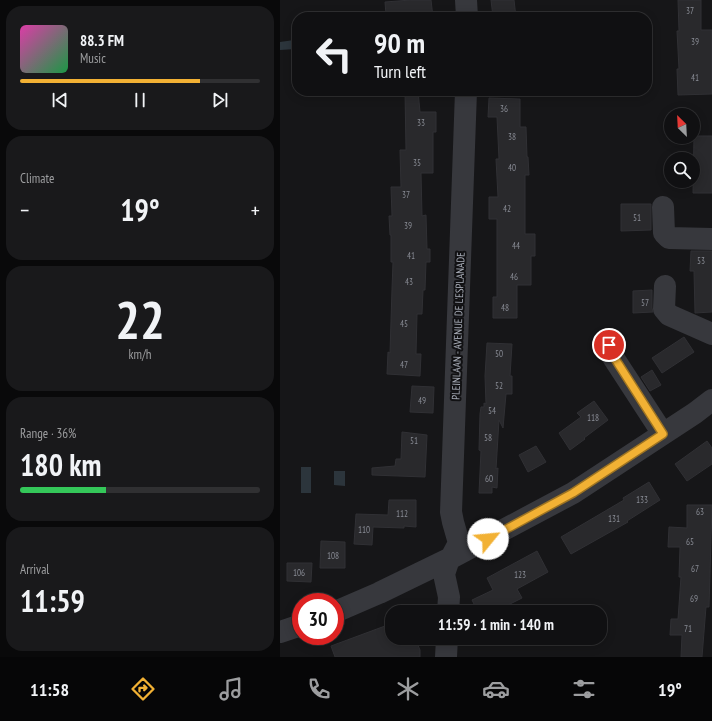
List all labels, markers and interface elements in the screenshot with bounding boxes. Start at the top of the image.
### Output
house number: 37 [686,5,694,16]
text: 90 m [374,24,425,61]
icon: left [308,28,360,80]
text: 88.3 FM [80,31,124,50]
house number: 39 [691,36,699,47]
text: Music [80,50,106,67]
text: Turn left [374,60,426,83]
house number: 41 [691,72,699,83]
icon: previous [49,89,71,111]
icon: pause [129,89,151,111]
icon: next [209,89,231,111]
house number: 36 [500,103,508,114]
north arrow [664,108,700,144]
map controls [664,108,700,188]
house number: 33 [417,117,425,128]
house number: 38 [508,131,516,142]
button: search [664,152,700,188]
house number: 35 [413,157,421,168]
house number: 40 [508,162,516,173]
text: Climate [20,170,54,187]
house number: 37 [402,189,410,200]
text: 19° [120,190,160,229]
text: − [20,196,29,224]
text: + [251,196,260,224]
house number: 42 [503,203,511,214]
house number: 51 [633,212,641,223]
house number: 39 [404,220,412,231]
house number: 44 [512,240,520,251]
house number: 41 [407,250,415,261]
street label: PLEINLAAN - AVENUE DE L'ESPLANADE [448,252,468,400]
house number: 53 [697,255,705,266]
house number: 46 [510,271,518,282]
house number: 43 [405,276,413,287]
text: 22 [115,286,165,353]
house number: 57 [641,297,649,308]
house number: 48 [501,302,509,313]
house number: 45 [400,318,408,329]
pin [592,328,626,362]
icon: arrive [598,334,620,356]
text: km/h [128,346,152,363]
house number: 50 [495,348,503,359]
house number: 47 [400,359,408,370]
house number: 52 [495,380,503,391]
house number: 49 [418,395,426,406]
house number: 54 [488,405,496,416]
house number: 118 [587,412,599,423]
text: Range · 36% [20,425,76,442]
house number: 58 [484,432,492,443]
house number: 51 [410,435,418,446]
text: 180 km [20,445,101,484]
house number: 60 [485,473,493,484]
house number: 133 [636,494,648,505]
house number: 63 [696,506,704,517]
house number: 112 [396,508,408,519]
house number: 131 [608,513,620,524]
position arrow [467,518,509,560]
house number: 110 [358,524,370,535]
house number: 65 [686,536,694,547]
house number: 108 [327,550,339,561]
text: Arrival [20,561,49,578]
house number: 67 [691,563,699,574]
house number: 106 [293,567,305,578]
house number: 123 [514,569,526,580]
text: 11:59 [20,581,85,620]
speed limit sign: 30 [292,593,344,645]
house number: 69 [690,593,698,604]
text: 11:59 · 1 min · 140 m [438,615,554,634]
house number: 71 [684,623,692,634]
icon: directions [129,675,157,703]
icon: music [217,675,245,703]
icon: phone [305,675,333,703]
icon: climate [394,675,422,703]
icon: car [482,675,510,703]
icon: filters [570,675,598,703]
text: 11:58 [30,678,69,701]
text: 19° [658,678,682,701]

